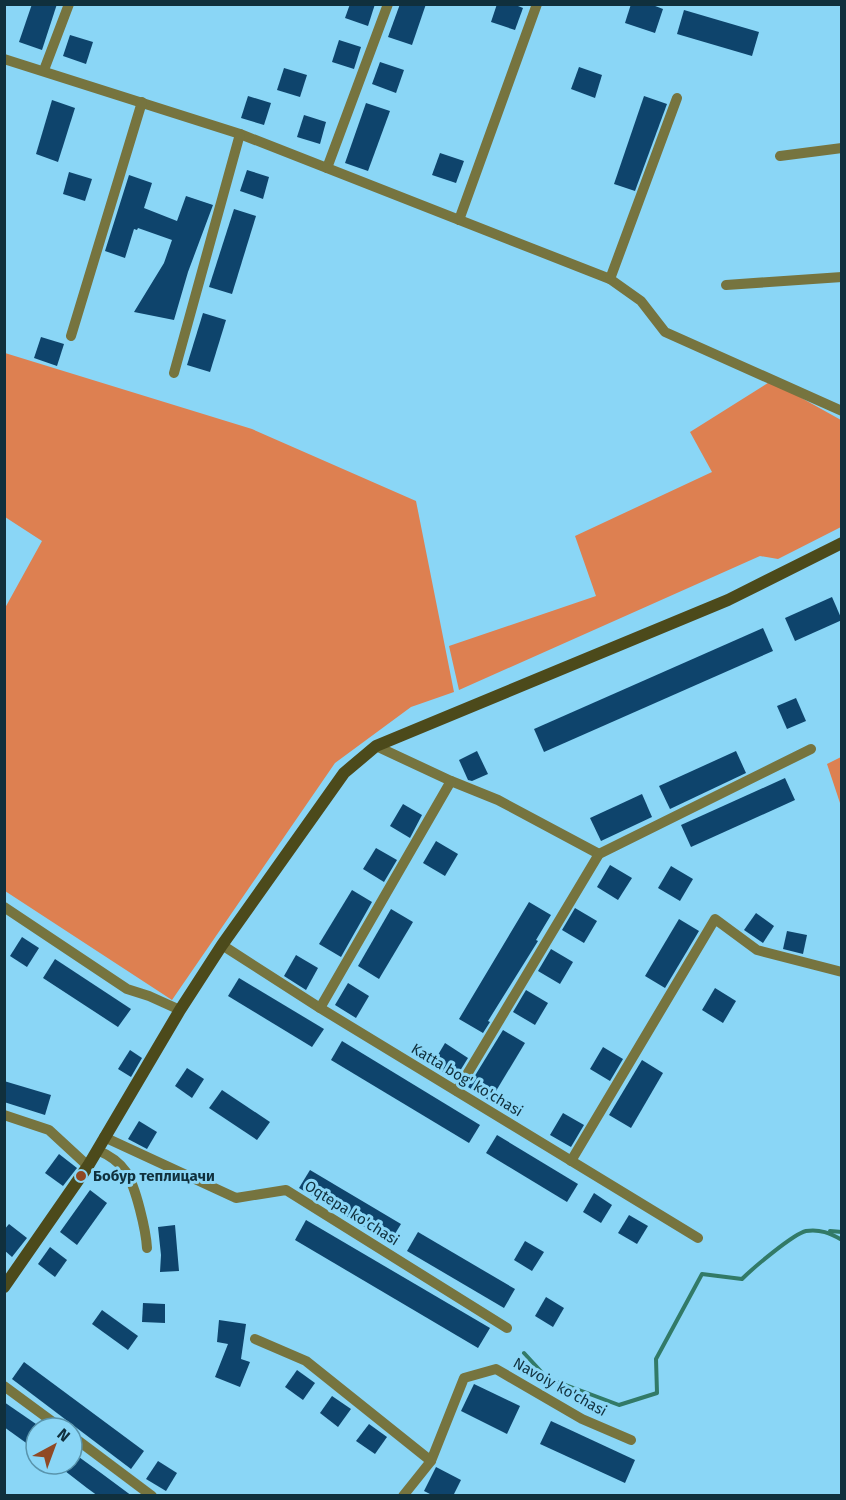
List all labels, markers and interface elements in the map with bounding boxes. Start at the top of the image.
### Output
street label: Katta bog' ko'chasi [408,1040,526,1120]
place label: Бобур теплицачи [93,1167,215,1185]
marker: Бобур теплицачи [74,1169,88,1183]
street label: Oqtepa ko'chasi [301,1177,403,1249]
street label: Navoiy ko'chasi [510,1354,610,1420]
north arrow [24,1416,84,1476]
text: N [53,1424,74,1446]

